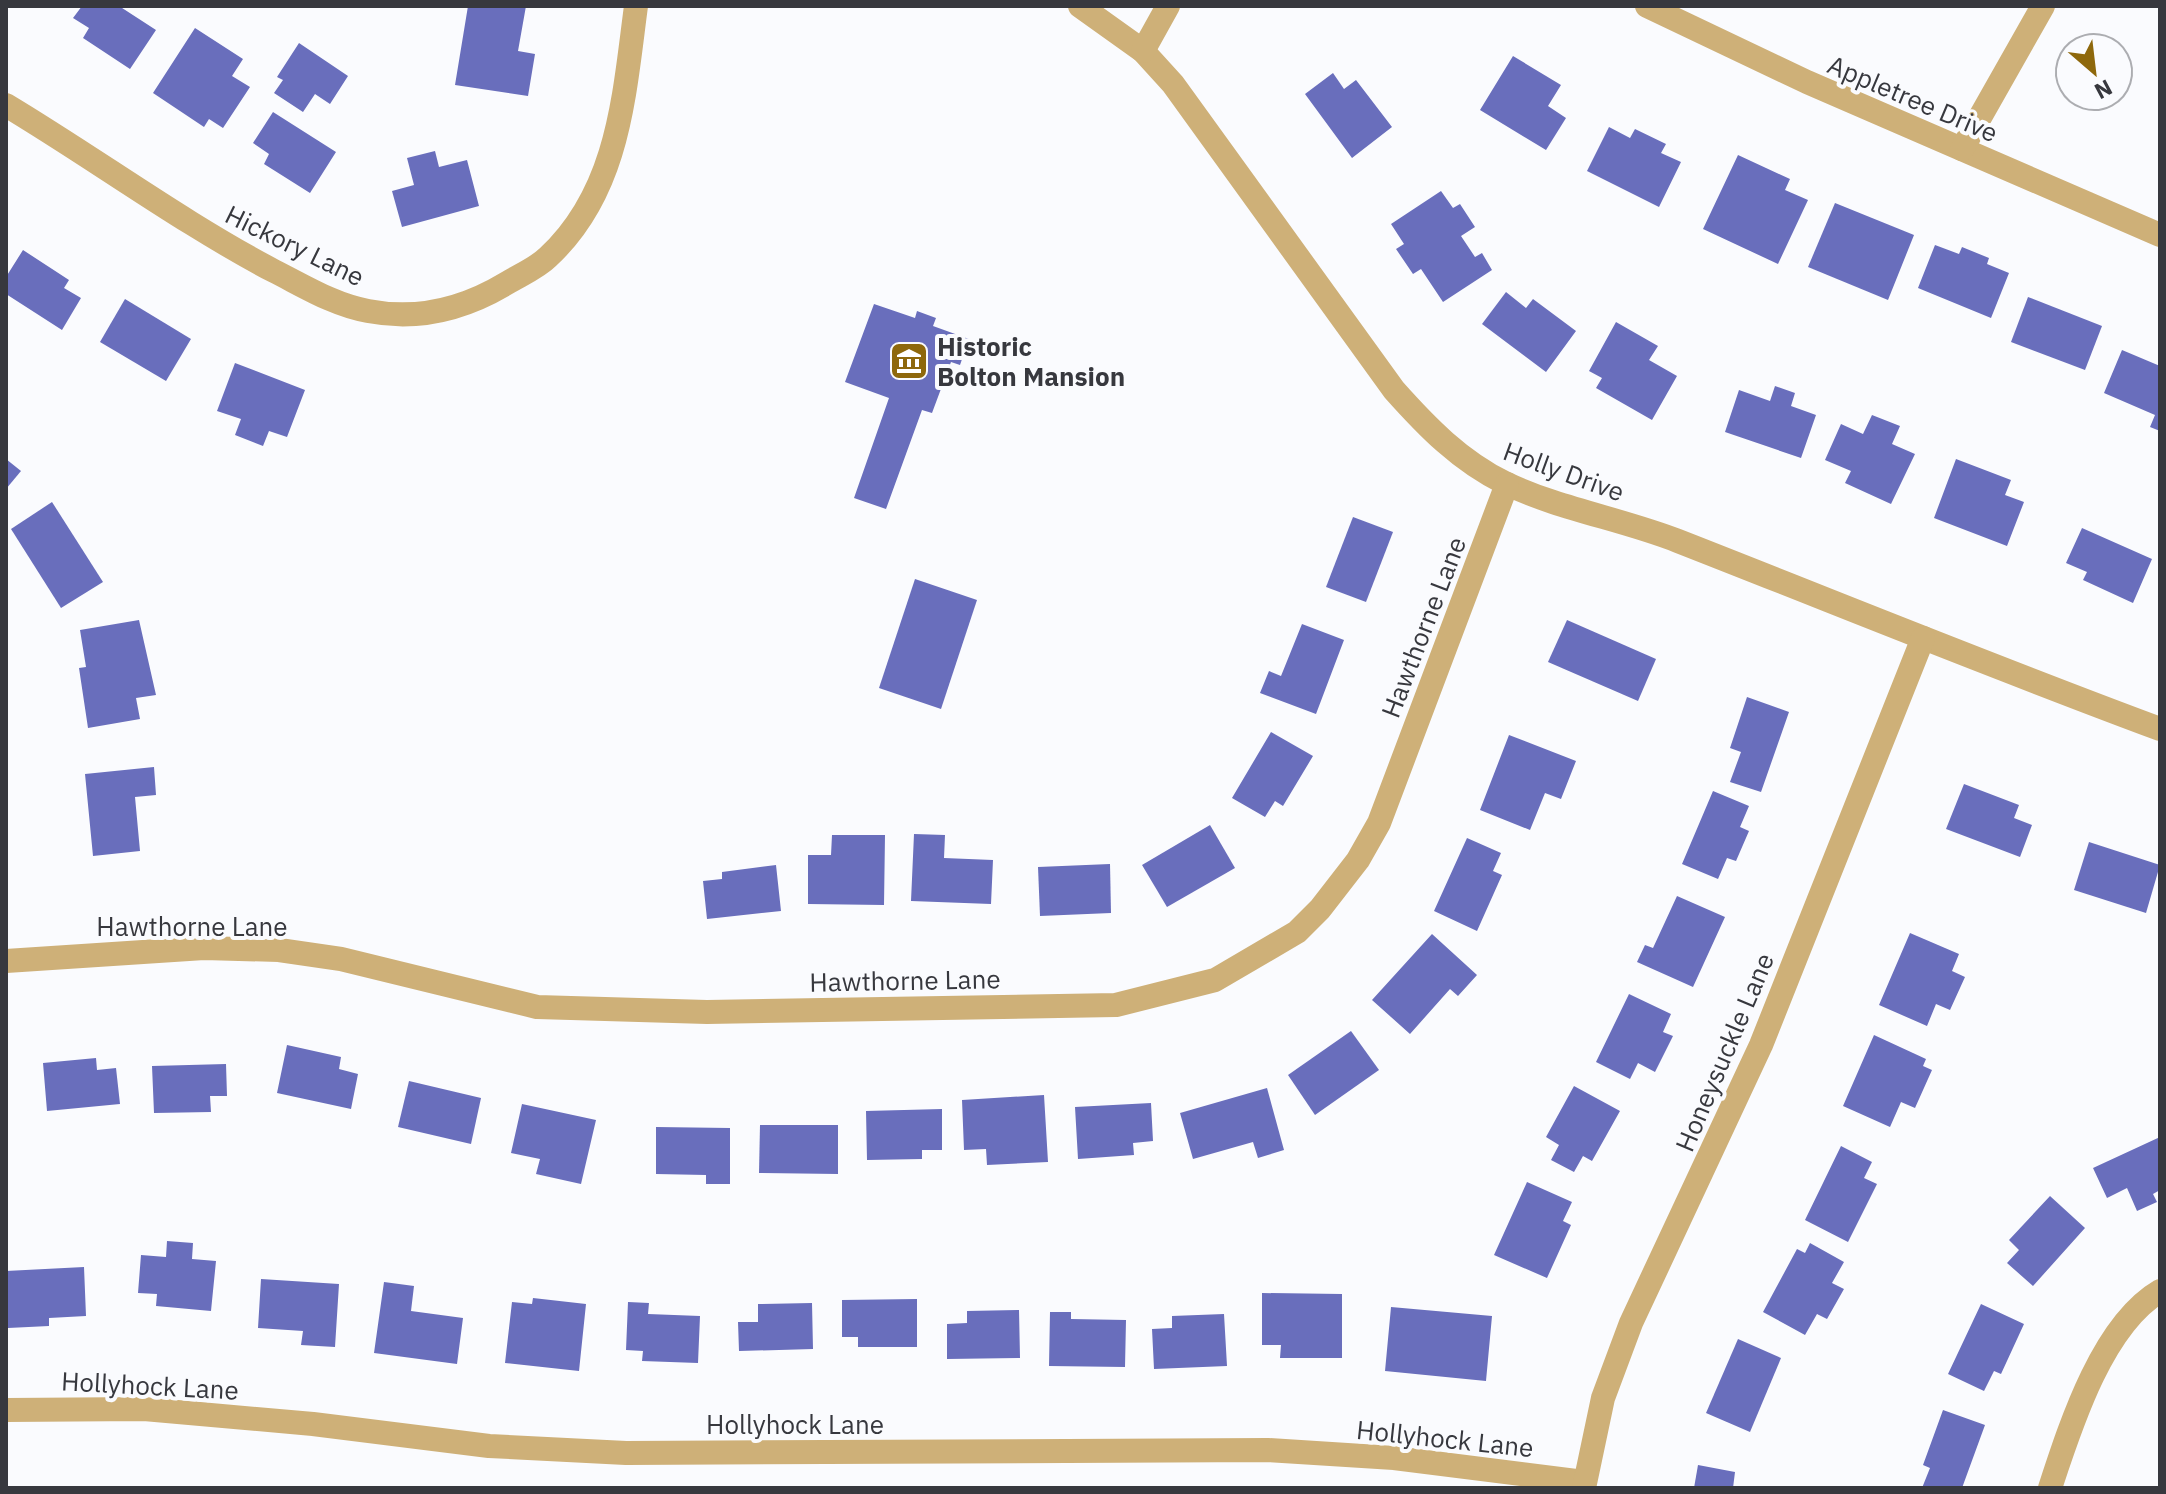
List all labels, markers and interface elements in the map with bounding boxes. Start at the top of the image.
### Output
north arrow [2054,32,2134,112]
street label: Appletree Drive [1823,47,2003,149]
text: N [2090,74,2117,107]
street label: Hickory Lane [220,197,370,293]
place label: Historic Bolton Mansion [937,329,1125,393]
museum icon: Historic Bolton Mansion [888,340,930,382]
street label: Holly Drive [1499,433,1629,509]
street label: Hawthorne Lane [1373,532,1473,722]
street label: Hawthorne Lane [96,909,288,943]
street label: Honeysuckle Lane [1667,948,1781,1156]
street label: Hawthorne Lane [809,961,1001,999]
street label: Hollyhock Lane [60,1363,240,1407]
street label: Hollyhock Lane [706,1407,884,1441]
street label: Hollyhock Lane [1355,1412,1535,1464]

